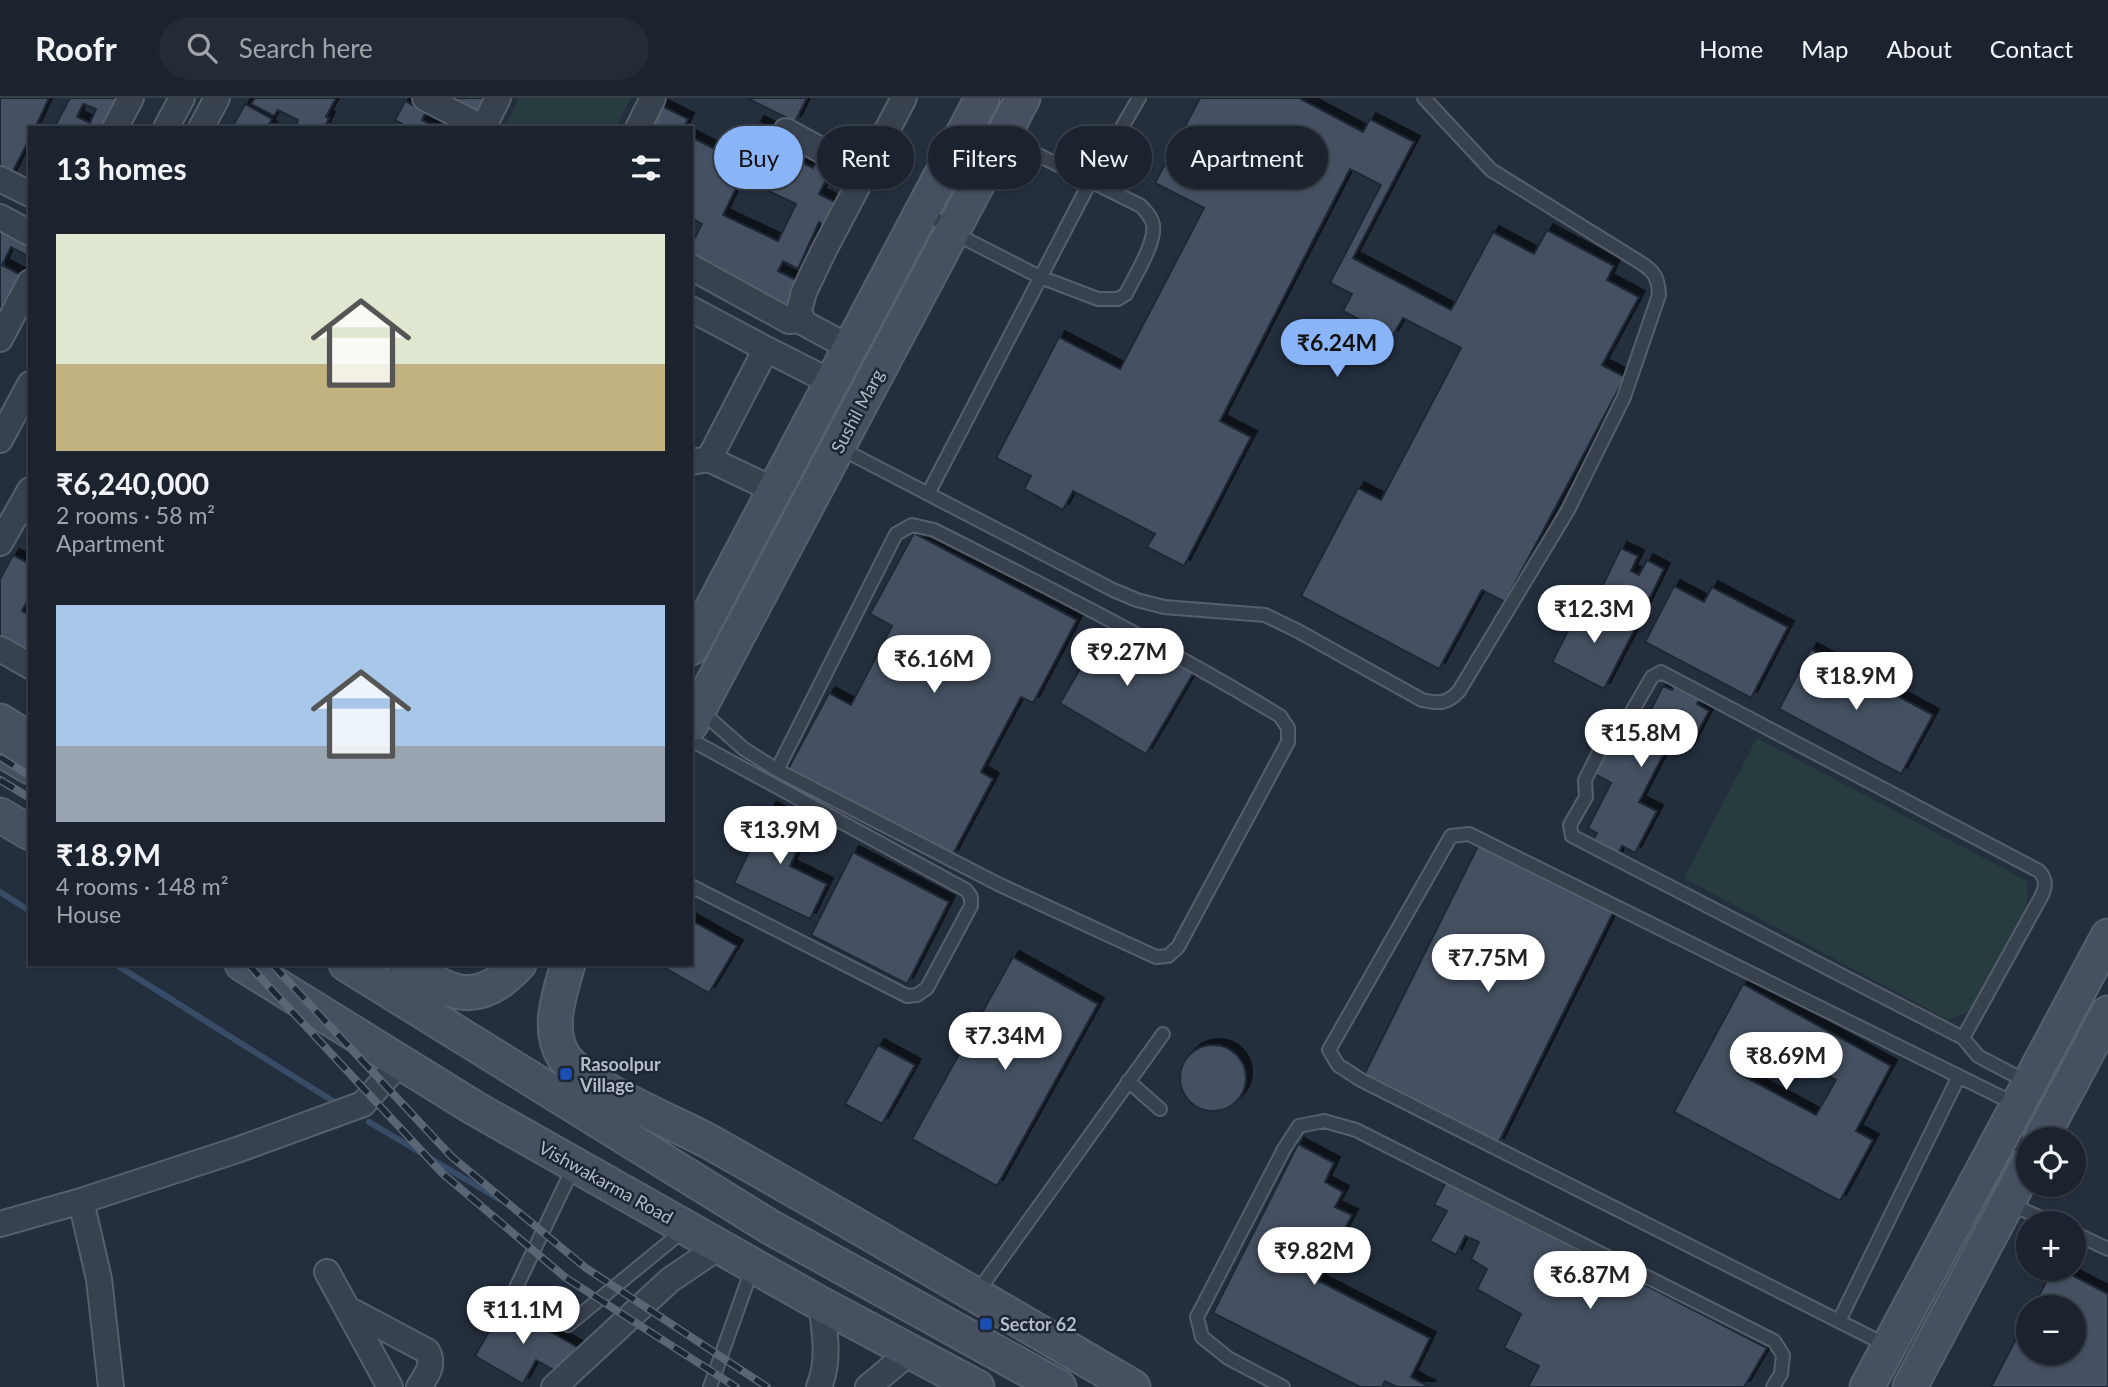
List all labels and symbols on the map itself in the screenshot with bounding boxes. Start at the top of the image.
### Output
pin: ₹6.24M [1280,320,1394,379]
street label: Sushil Marg [826,365,888,457]
pin: ₹12.3M [1537,586,1651,645]
pin: ₹9.27M [1070,628,1184,688]
pin: ₹6.16M [877,636,991,695]
pin: ₹18.9M [1799,652,1913,712]
pin: ₹15.8M [1584,710,1698,769]
pin: ₹13.9M [723,806,837,866]
pin: ₹7.75M [1431,934,1545,994]
pin: ₹7.34M [948,1012,1062,1072]
pin: ₹8.69M [1729,1032,1843,1092]
place label: Rasoolpur Village [579,1053,661,1096]
marker: Rasoolpur Village [558,1066,574,1082]
street label: Vishwakarma Road [535,1136,677,1228]
pin: ₹9.82M [1257,1228,1371,1287]
pin: ₹6.87M [1533,1252,1647,1311]
pin: ₹11.1M [466,1286,580,1346]
place label: Sector 62 [1000,1313,1077,1335]
marker: Sector 62 [978,1316,994,1332]

